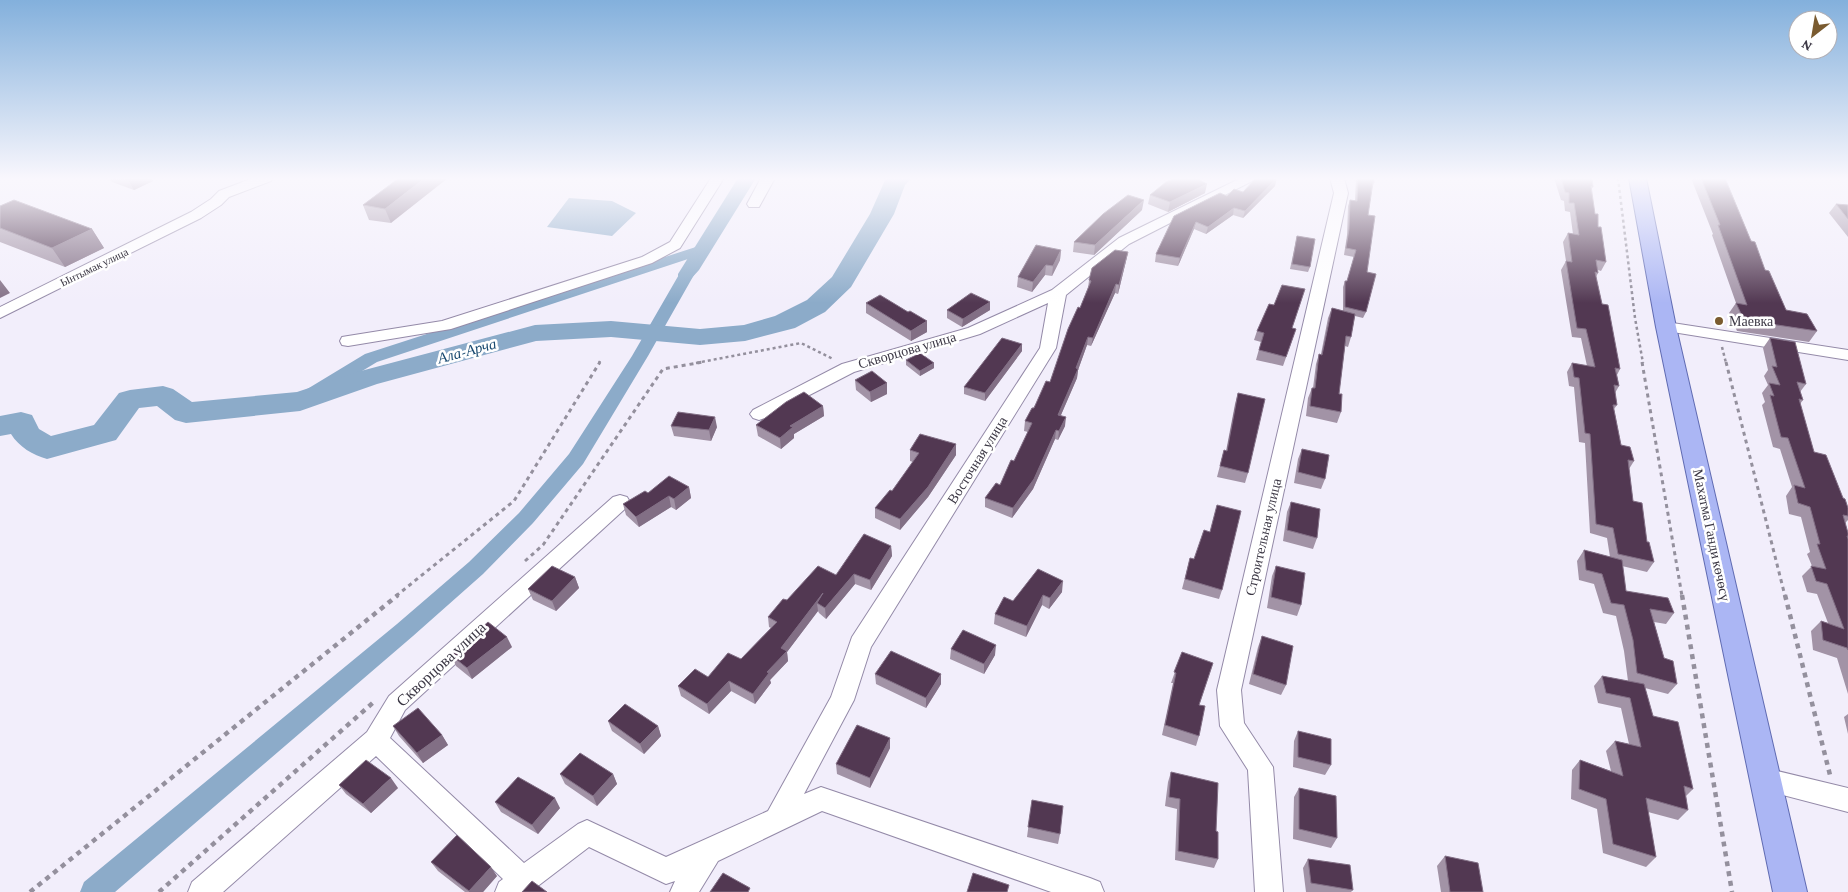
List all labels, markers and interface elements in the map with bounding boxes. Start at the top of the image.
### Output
north arrow [1788,10,1838,60]
text: N [1798,37,1815,55]
street label: Ынтымак улица [58,245,130,289]
place label: Маевка [1729,313,1774,329]
marker: Маевка [1713,315,1725,327]
street label: Скворцова улица [856,328,958,372]
water label: Ала-Арча [435,336,498,367]
street label: Восточная улица [944,413,1011,507]
street label: Махатма Ганди көчөсү [1690,467,1734,603]
street label: Строительная улица [1242,476,1284,597]
street label: Скворцова улица [393,618,490,710]

